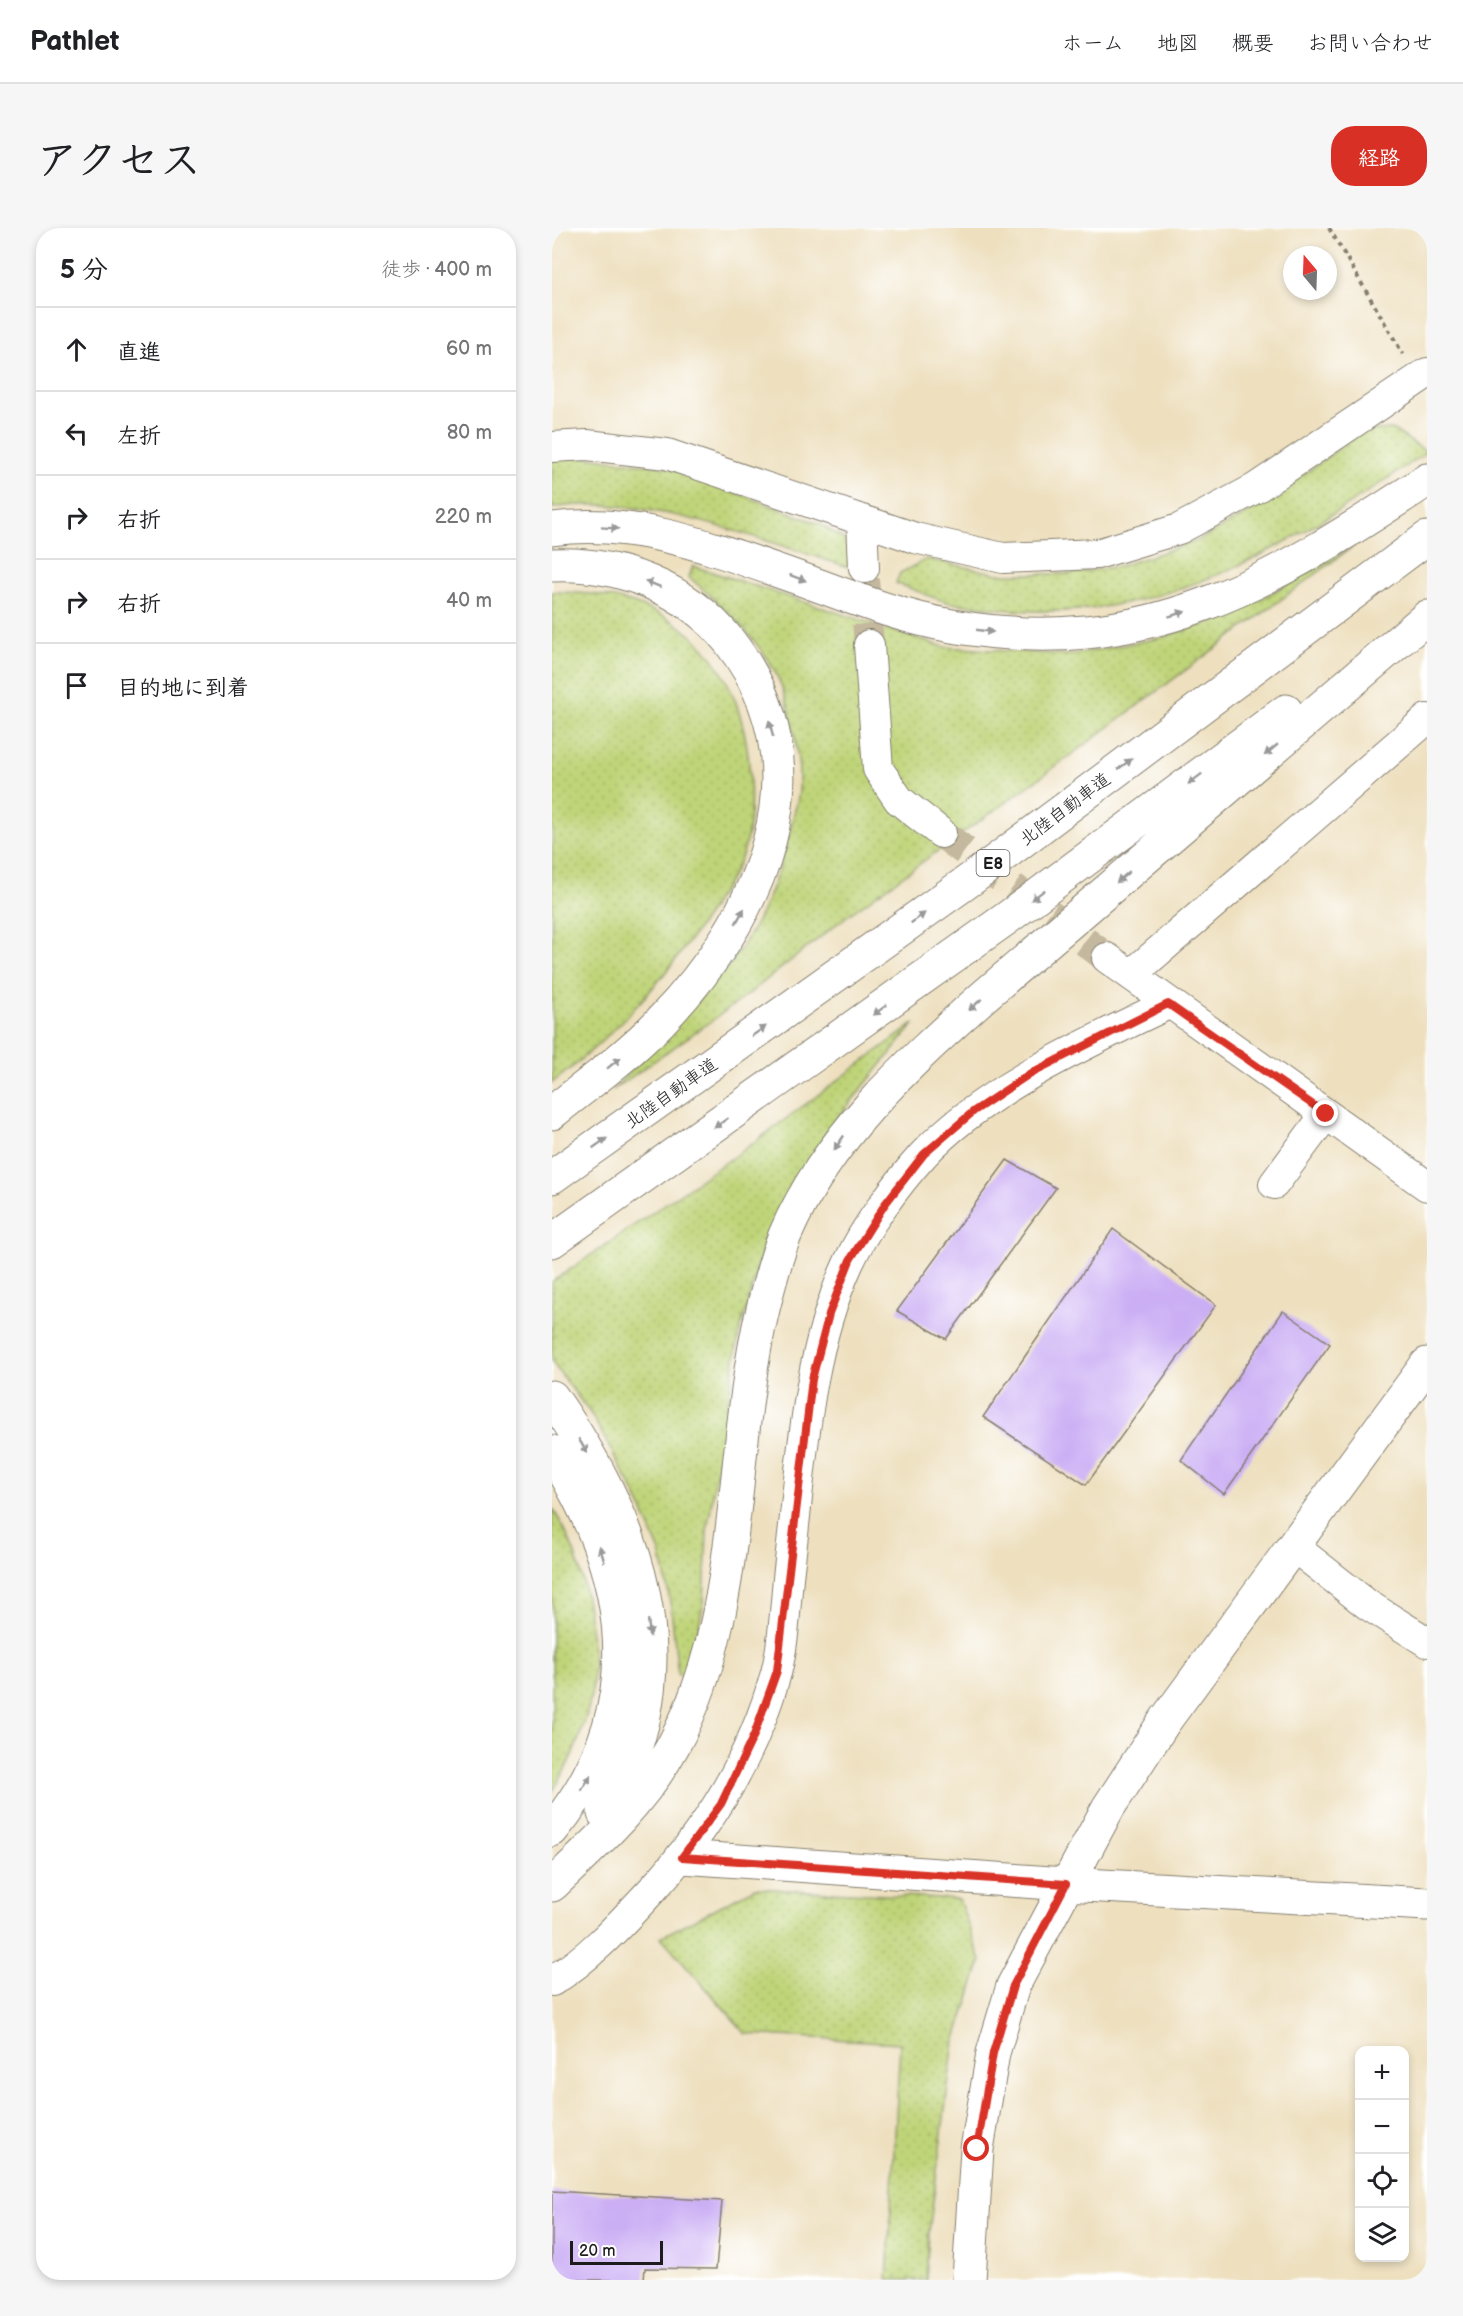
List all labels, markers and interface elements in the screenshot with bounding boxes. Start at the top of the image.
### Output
text: Pathlet [30,25,119,58]
text: ホーム [1062,31,1124,56]
text: 地図 [1157,31,1199,56]
text: 概要 [1232,31,1274,56]
text: お問い合わせ [1307,31,1433,56]
button: 経路 [1331,126,1427,186]
text: アクセス [36,136,201,187]
north arrow [1283,246,1337,300]
text: 5 分 [60,255,108,286]
text: 徒歩 · 400 m [381,258,492,282]
icon: ahead [60,333,93,366]
text: 60 m [446,337,492,361]
text: 直進 [117,339,161,366]
icon: left [60,417,93,450]
text: 80 m [447,421,492,445]
text: 左折 [117,423,161,450]
icon: right [60,501,93,534]
text: 220 m [435,505,492,529]
text: 右折 [117,507,161,534]
one-way arrow [601,523,620,533]
one-way arrow [789,574,807,584]
one-way arrow [644,579,662,588]
icon: right [60,585,93,618]
text: 40 m [446,589,492,613]
text: 右折 [117,591,161,618]
one-way arrow [1168,609,1186,618]
one-way arrow [976,627,995,636]
icon: arrive [60,669,93,702]
text: 目的地に到着 [117,675,249,702]
one-way arrow [766,720,775,738]
one-way arrow [1264,743,1279,756]
one-way arrow [1117,758,1133,770]
street label: 北陸自動車道 [1016,769,1115,850]
one-way arrow [1187,773,1203,785]
road number: E8 [976,850,1010,876]
one-way arrow [1116,870,1131,883]
one-way arrow [1030,889,1046,901]
one-way arrow [735,908,745,925]
one-way arrow [910,912,925,924]
one-way arrow [968,998,983,1011]
one-way arrow [873,1003,888,1015]
one-way arrow [751,1025,767,1037]
street label: 北陸自動車道 [621,1054,722,1133]
one-way arrow [606,1057,621,1070]
route end [1312,1100,1338,1126]
one-way arrow [714,1117,730,1129]
one-way arrow [833,1135,845,1151]
one-way arrow [591,1137,607,1149]
one-way arrow [578,1438,588,1455]
one-way arrow [597,1545,606,1563]
one-way arrow [645,1618,654,1637]
one-way arrow [580,1775,591,1791]
map controls [1355,2046,1409,2262]
button: + [1355,2046,1409,2100]
button: − [1355,2100,1409,2154]
route start [963,2135,989,2161]
button: locate [1355,2154,1409,2208]
button: layers [1355,2208,1409,2262]
scale bar [570,2238,663,2266]
text: 20 m [579,2242,615,2261]

